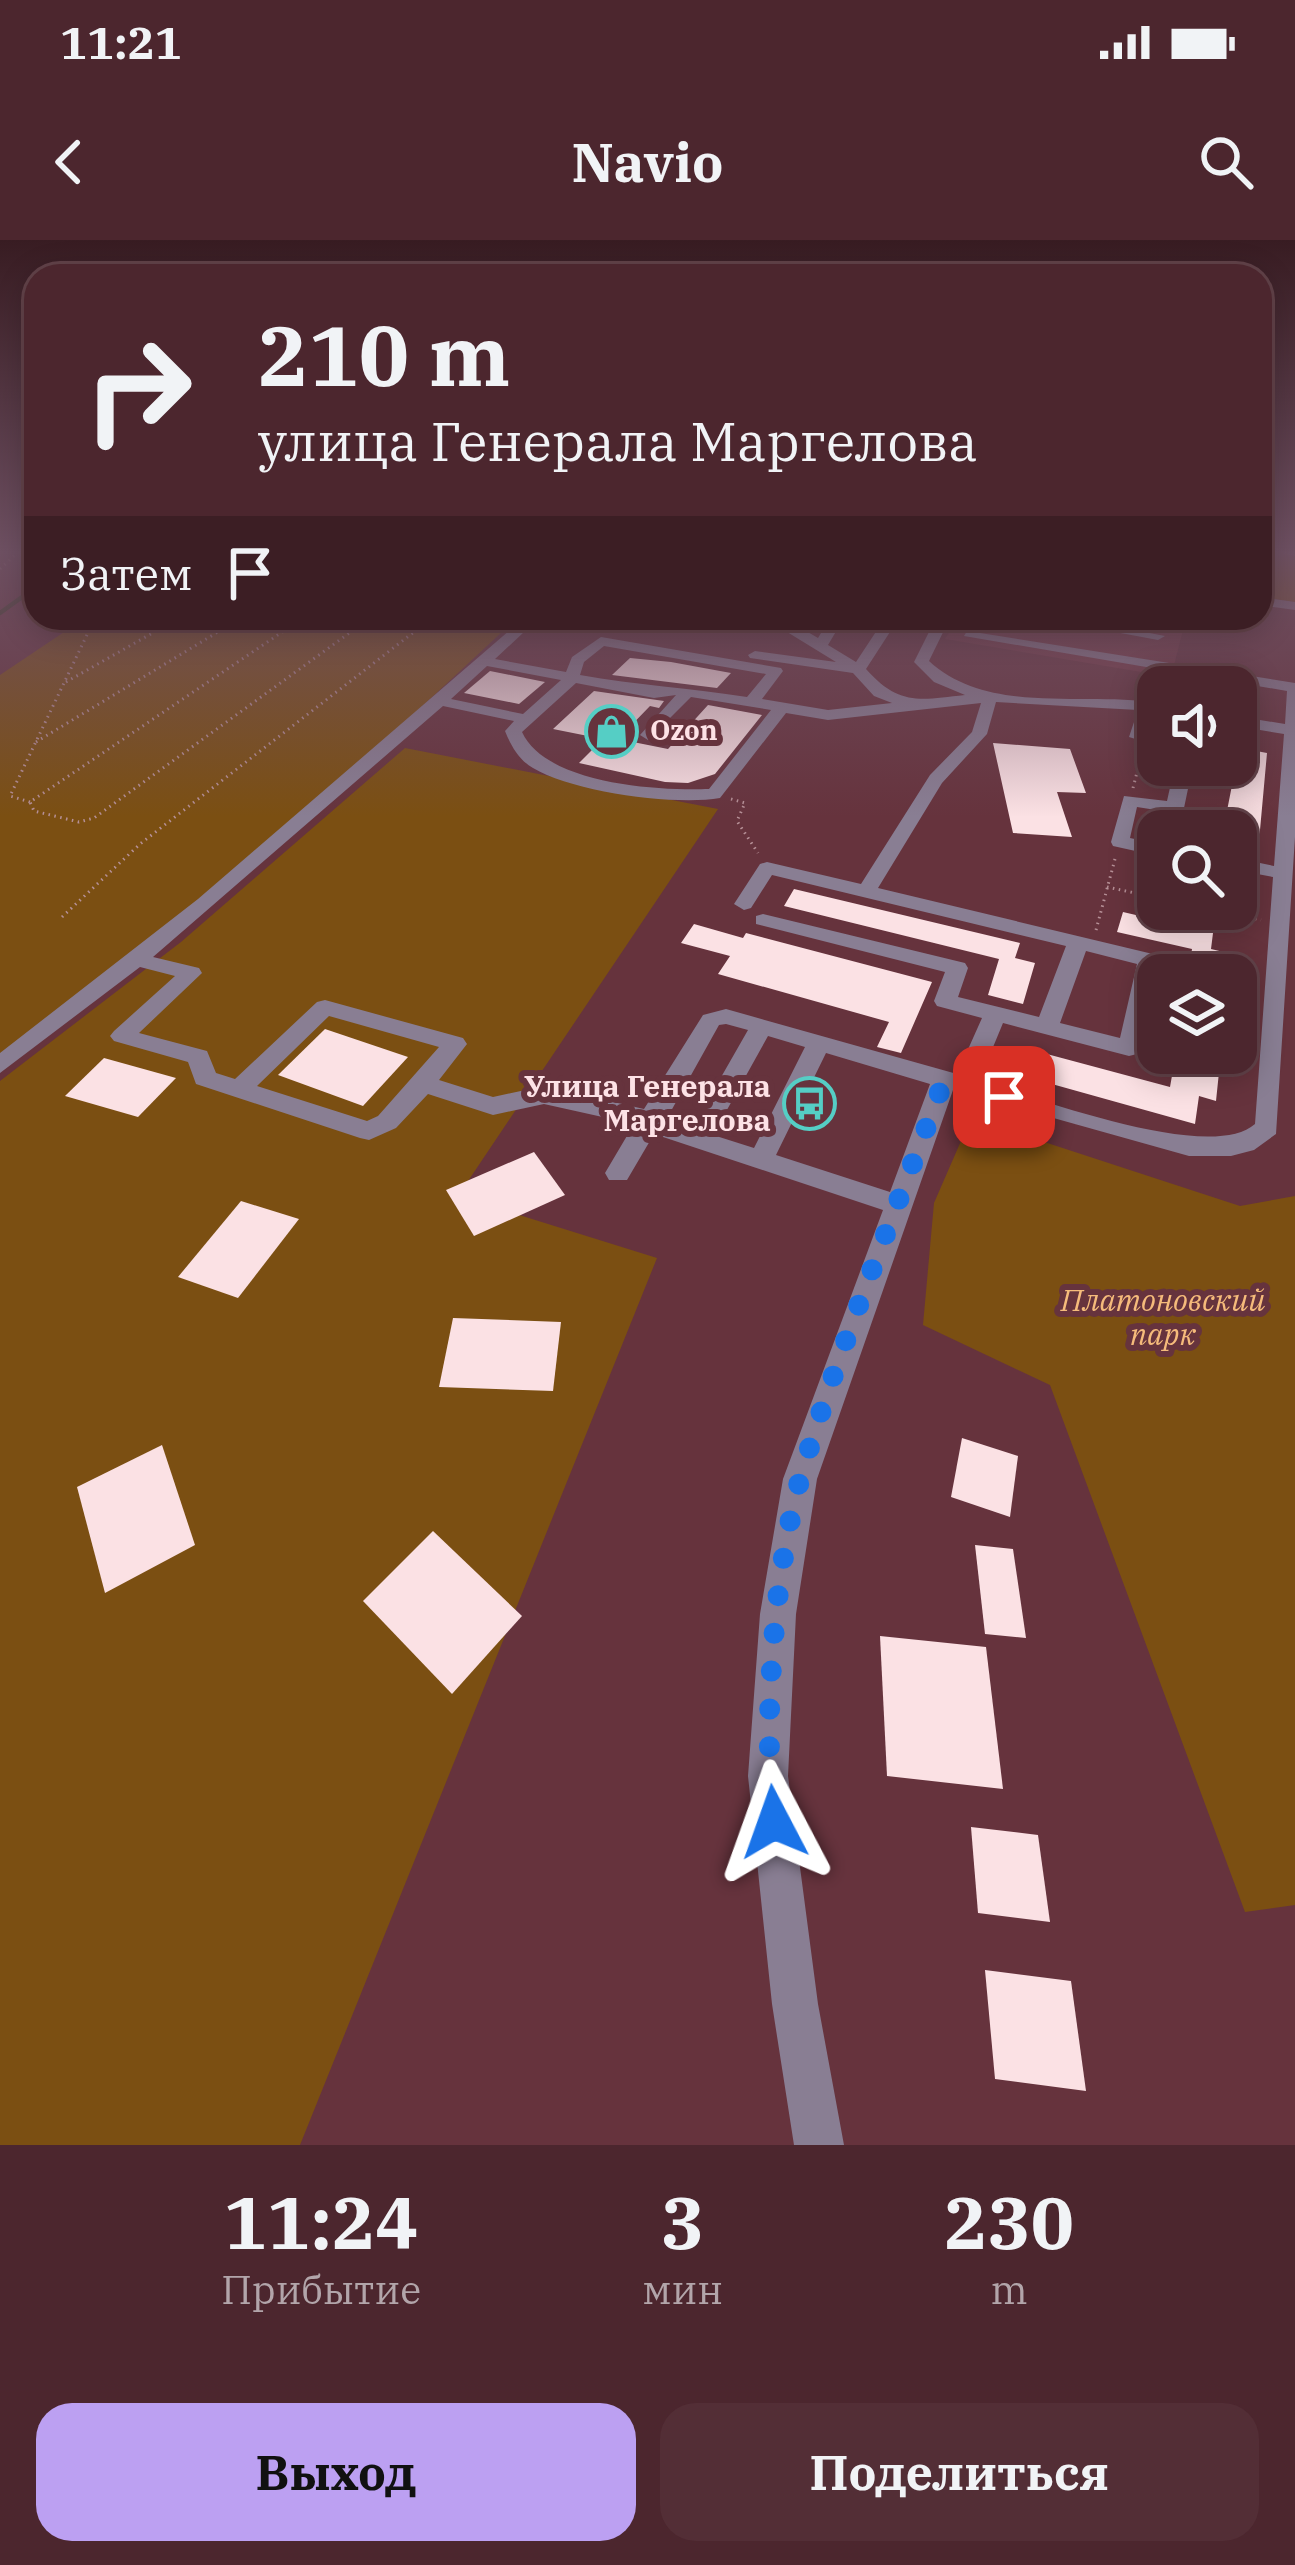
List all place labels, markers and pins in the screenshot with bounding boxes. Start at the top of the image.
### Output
shop icon: Ozon [583,703,639,759]
place label: Ozon [650,712,718,747]
pin [953,1046,1055,1148]
place label: Улица Генерала Маргелова [524,1066,771,1139]
bus stop icon: Улица Генерала Маргелова [782,1076,838,1132]

